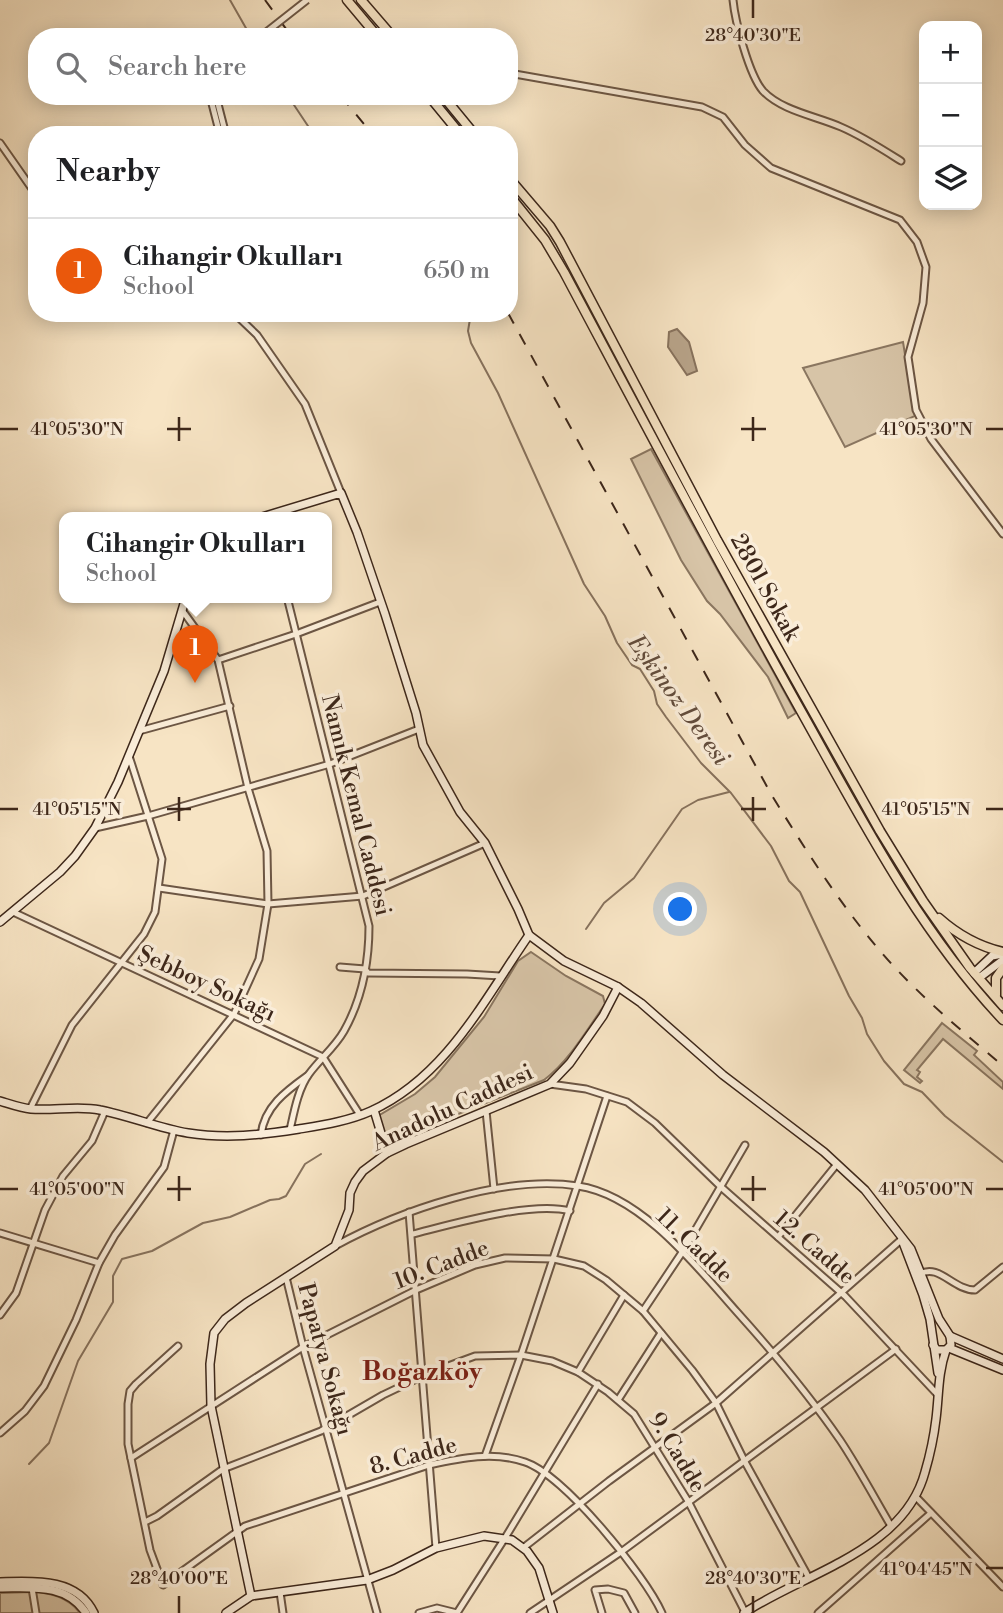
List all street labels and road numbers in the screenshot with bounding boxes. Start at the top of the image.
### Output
street label: 2801 Sokak [724,529,807,647]
street label: Namık Kemal Caddesi [315,692,397,919]
street label: Şebboy Sokağı [133,940,280,1028]
street label: Anadolu Caddesi [366,1058,537,1158]
street label: 11. Cadde [650,1202,739,1289]
street label: 12. Cadde [768,1205,861,1291]
street label: 10. Cadde [390,1234,493,1296]
street label: Papatya Sokağı [291,1280,359,1439]
street label: 9. Cadde [642,1407,712,1498]
street label: 8. Cadde [367,1431,460,1481]

